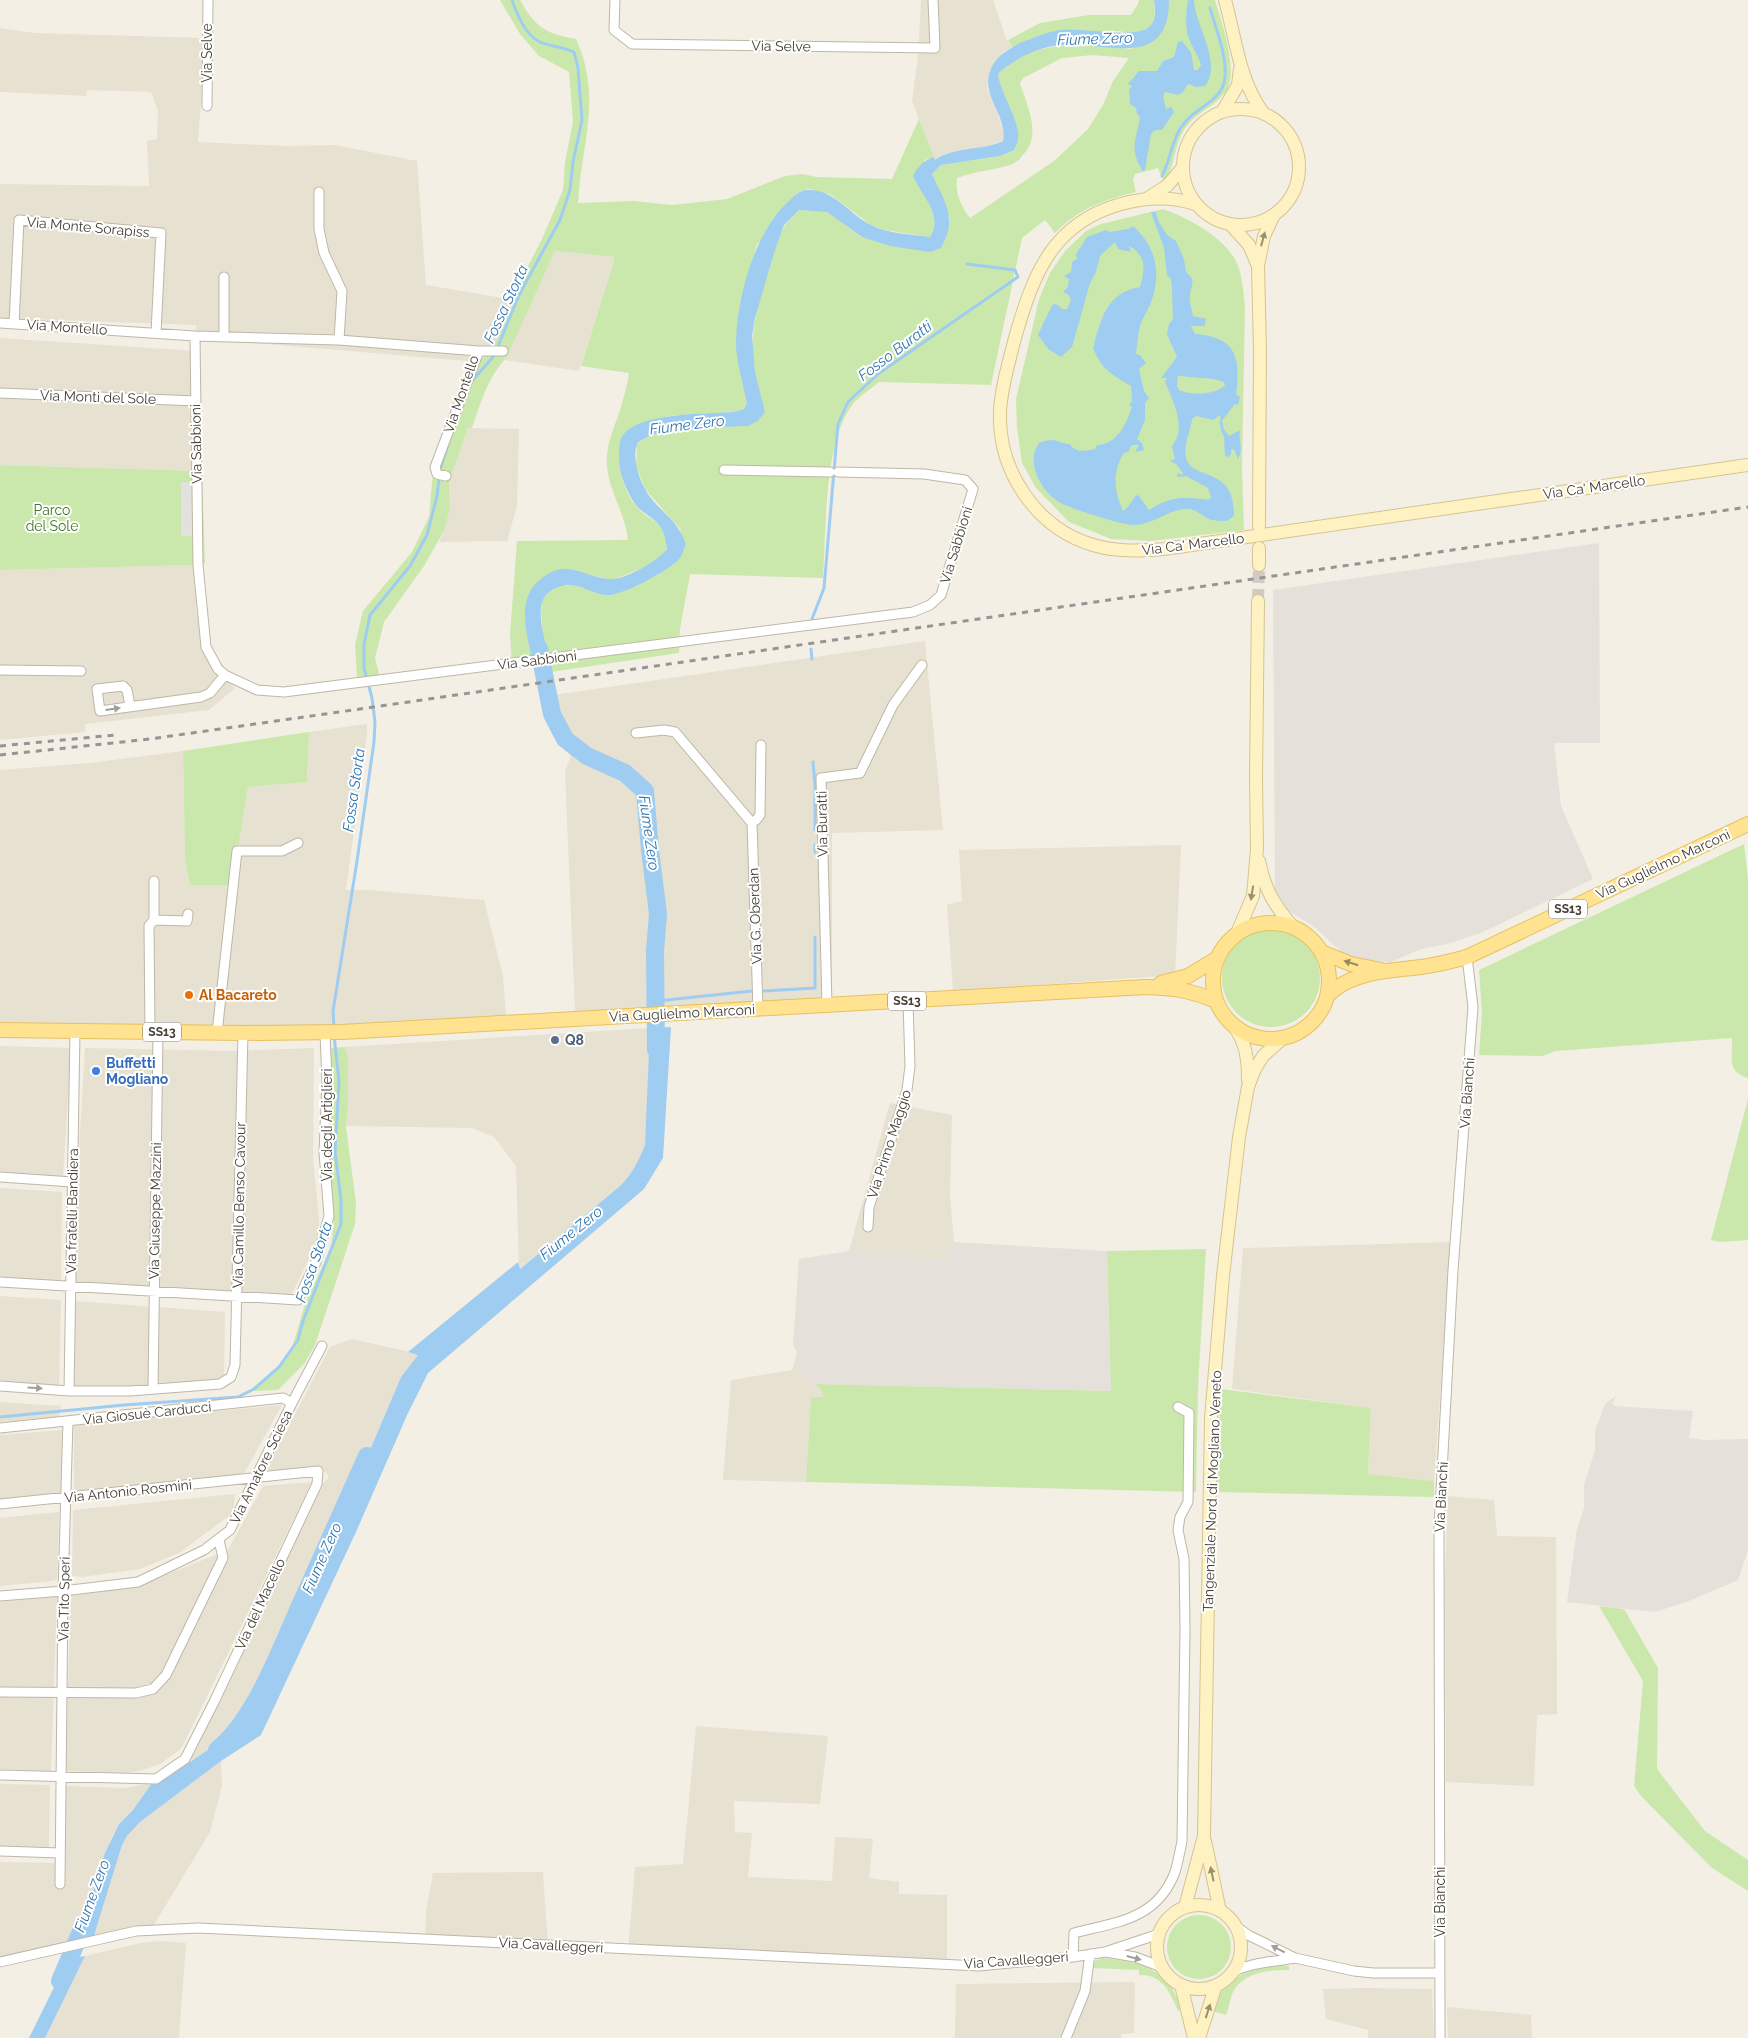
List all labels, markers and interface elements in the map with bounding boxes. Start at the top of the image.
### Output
street label: Via Selve [199,23,215,83]
water label: Fiume Zero [1057,29,1133,49]
street label: Via Selve [751,37,811,55]
street label: Via Monte Sorapiss [26,214,150,240]
one-way arrow [1260,232,1268,247]
water label: Fossa Storta [480,262,532,346]
street label: Via Montello [26,316,108,338]
water label: Fosso Buratti [854,317,936,385]
street label: Via Montello [440,353,482,435]
street label: Via Monti del Sole [40,387,156,407]
street label: Via Sabbioni [187,404,205,484]
water label: Fiume Zero [648,411,726,439]
street label: Via Ca' Marcello [1542,472,1646,502]
park label: Parco del Sole [26,502,78,534]
street label: Via Sabbioni [937,505,975,585]
street label: Via Ca' Marcello [1141,530,1245,558]
street label: Via Sabbioni [496,647,578,673]
one-way arrow [106,705,122,713]
water label: Fossa Storta [339,747,369,833]
street label: Via Buratti [813,791,831,857]
water label: Fiume Zero [635,794,663,872]
street label: Via Guglielmo Marconi [1593,826,1733,902]
street label: Via G. Oberdan [745,867,765,965]
one-way arrow [1248,885,1256,901]
road number: SS13 [1549,900,1587,919]
one-way arrow [1343,958,1358,966]
place label: Al Bacareto [199,987,277,1003]
marker: Al Bacareto [183,989,195,1001]
road number: SS13 [888,991,926,1010]
street label: Via Guglielmo Marconi [609,1001,755,1025]
road number: SS13 [143,1022,181,1042]
place label: Q8 [565,1032,584,1048]
marker: Q8 [549,1034,561,1046]
place label: Buffetti Mogliano [106,1055,169,1087]
street label: Via Bianchi [1457,1057,1477,1129]
marker: Buffetti Mogliano [90,1065,102,1077]
street label: Via degli Artiglieri [319,1068,335,1182]
street label: Via Primo Maggio [864,1087,914,1201]
street label: Via Camillo Benso Cavour [230,1122,248,1288]
street label: Via Giuseppe Mazzini [146,1142,164,1280]
street label: Via fratelli Bandiera [63,1148,81,1274]
water label: Fiume Zero [536,1202,606,1264]
water label: Fossa Storta [292,1219,336,1305]
street label: Tangenziale Nord di Mogliano Veneto [1200,1370,1224,1612]
one-way arrow [27,1384,43,1392]
street label: Via Giosuè Carducci [82,1398,212,1428]
street label: Via Amatore Sciesa [227,1408,295,1526]
street label: Via Bianchi [1431,1461,1451,1533]
street label: Via Antonio Rosmini [63,1476,193,1506]
water label: Fiume Zero [298,1520,346,1596]
street label: Via Tito Speri [55,1556,73,1642]
street label: Via del Macello [232,1556,288,1652]
water label: Fiume Zero [71,1857,113,1935]
one-way arrow [1208,1866,1216,1881]
street label: Via Bianchi [1432,1867,1448,1937]
street label: Via Cavalleggeri [498,1934,604,1956]
one-way arrow [1271,1945,1286,1953]
street label: Via Cavalleggeri [963,1948,1069,1972]
one-way arrow [1127,1954,1142,1962]
one-way arrow [1204,2004,1212,2019]

